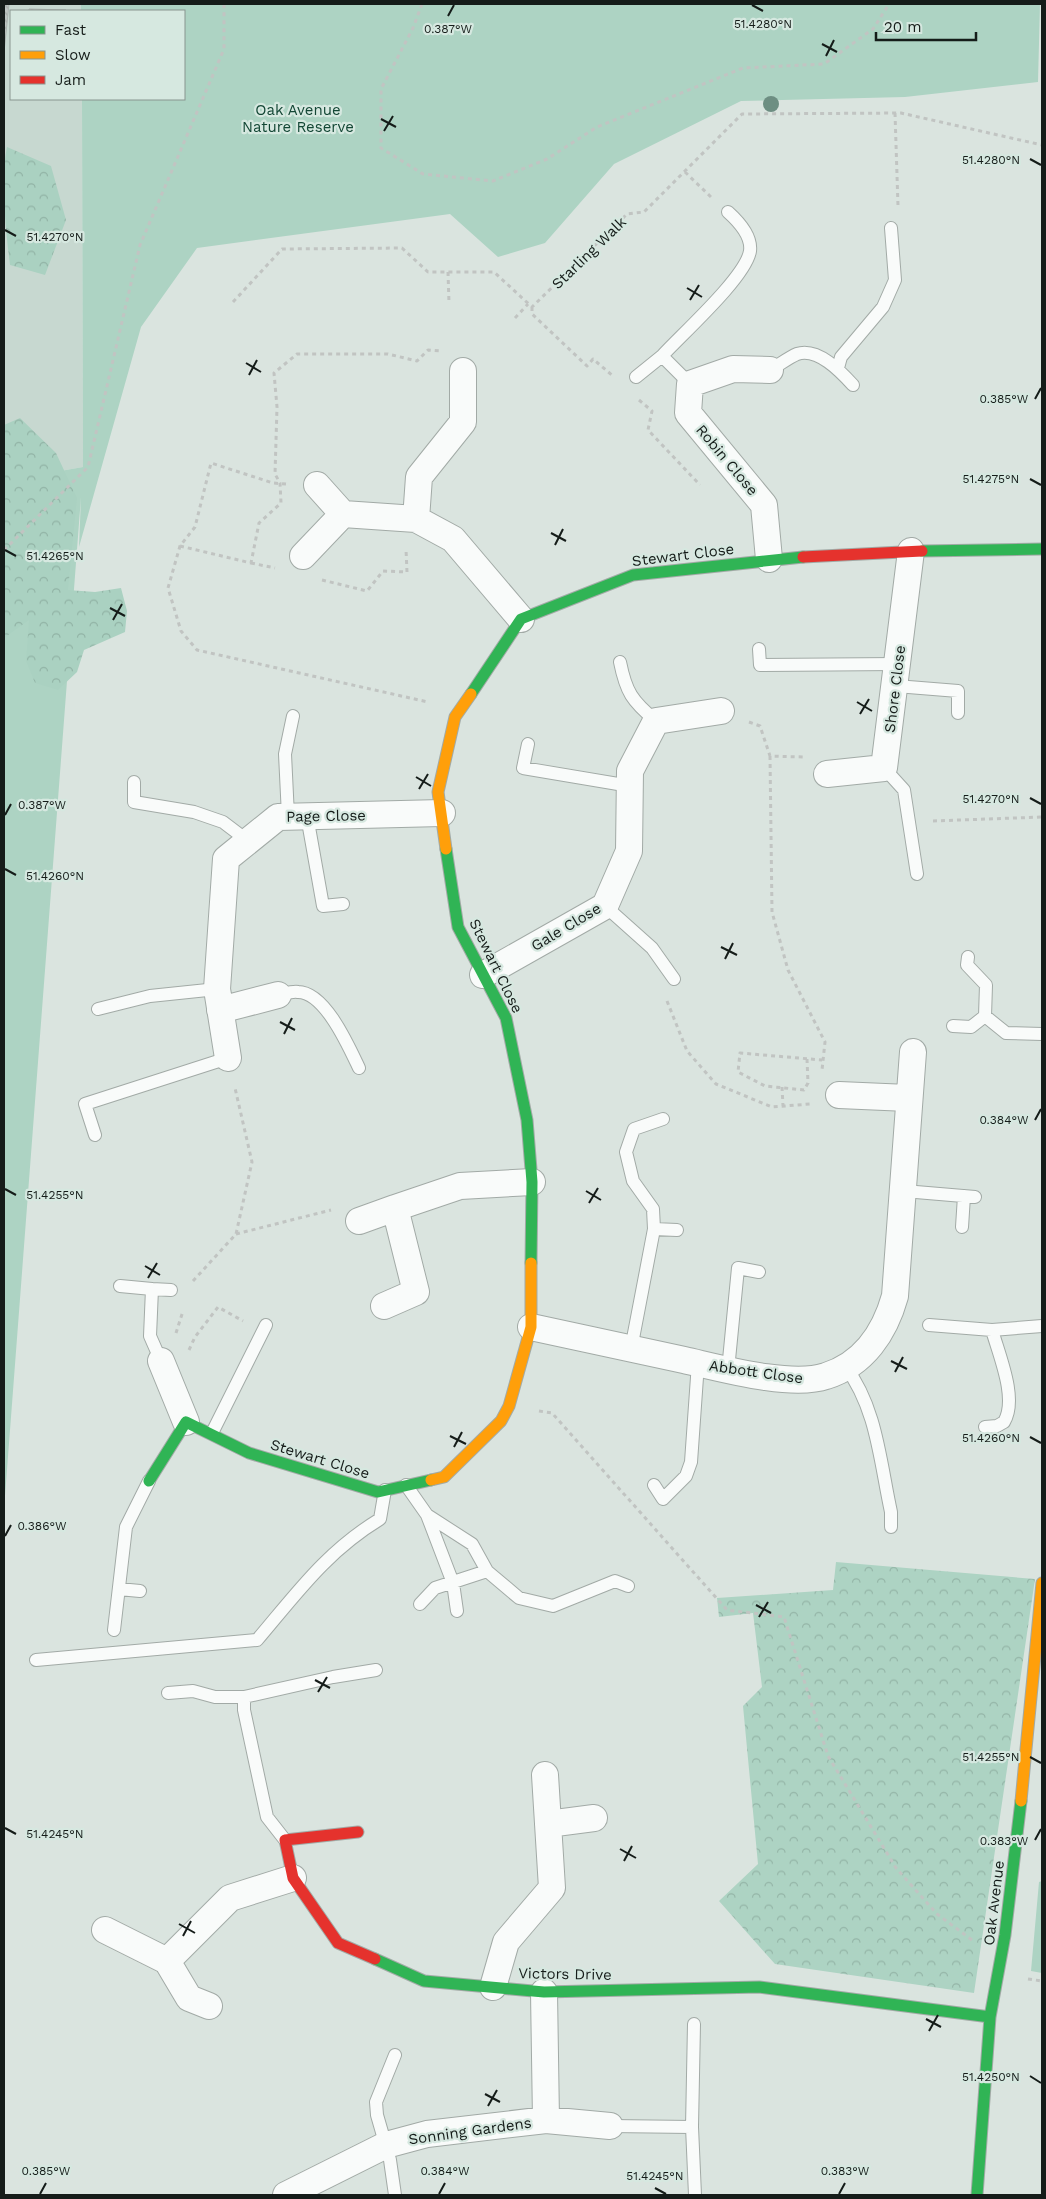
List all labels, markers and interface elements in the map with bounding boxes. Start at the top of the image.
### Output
legend [10,10,185,100]
scale bar [876,10,976,42]
text: 51.4280°N [734,17,792,31]
text: 20 m [884,18,922,36]
text: Fast [55,21,87,39]
text: 0.387°W [424,22,472,36]
text: Slow [55,46,91,64]
text: Jam [55,71,86,89]
park label: Oak Avenue Nature Reserve [242,101,354,136]
text: 51.4280°N [962,153,1020,167]
street label: Starling Walk [548,213,630,293]
text: 51.4270°N [26,230,84,244]
text: 0.385°W [980,392,1029,406]
street label: Robin Close [692,421,762,499]
text: 51.4275°N [963,472,1019,486]
street label: Stewart Close [631,540,735,570]
text: 51.4265°N [26,549,84,563]
street label: Shore Close [881,644,909,734]
text: 51.4270°N [962,792,1020,806]
text: 0.387°W [18,798,66,812]
street label: Page Close [286,806,366,826]
text: 51.4260°N [26,869,84,883]
street label: Gale Close [528,899,604,955]
street label: Stewart Close [465,916,527,1016]
text: 0.384°W [979,1113,1029,1127]
text: 51.4255°N [26,1188,84,1202]
street label: Abbott Close [708,1356,804,1388]
text: 51.4260°N [962,1431,1020,1445]
street label: Stewart Close [268,1435,372,1483]
text: 0.386°W [17,1519,67,1533]
text: 51.4255°N [962,1750,1020,1764]
text: 51.4245°N [26,1827,84,1841]
text: 0.383°W [980,1834,1029,1848]
street label: Oak Avenue [980,1859,1008,1947]
street label: Victors Drive [518,1964,612,1984]
text: 51.4250°N [962,2070,1020,2084]
street label: Sonning Gardens [407,2113,533,2149]
text: 0.385°W [22,2164,71,2178]
text: 0.384°W [420,2164,470,2178]
text: 0.383°W [821,2164,870,2178]
text: 51.4245°N [626,2169,684,2183]

